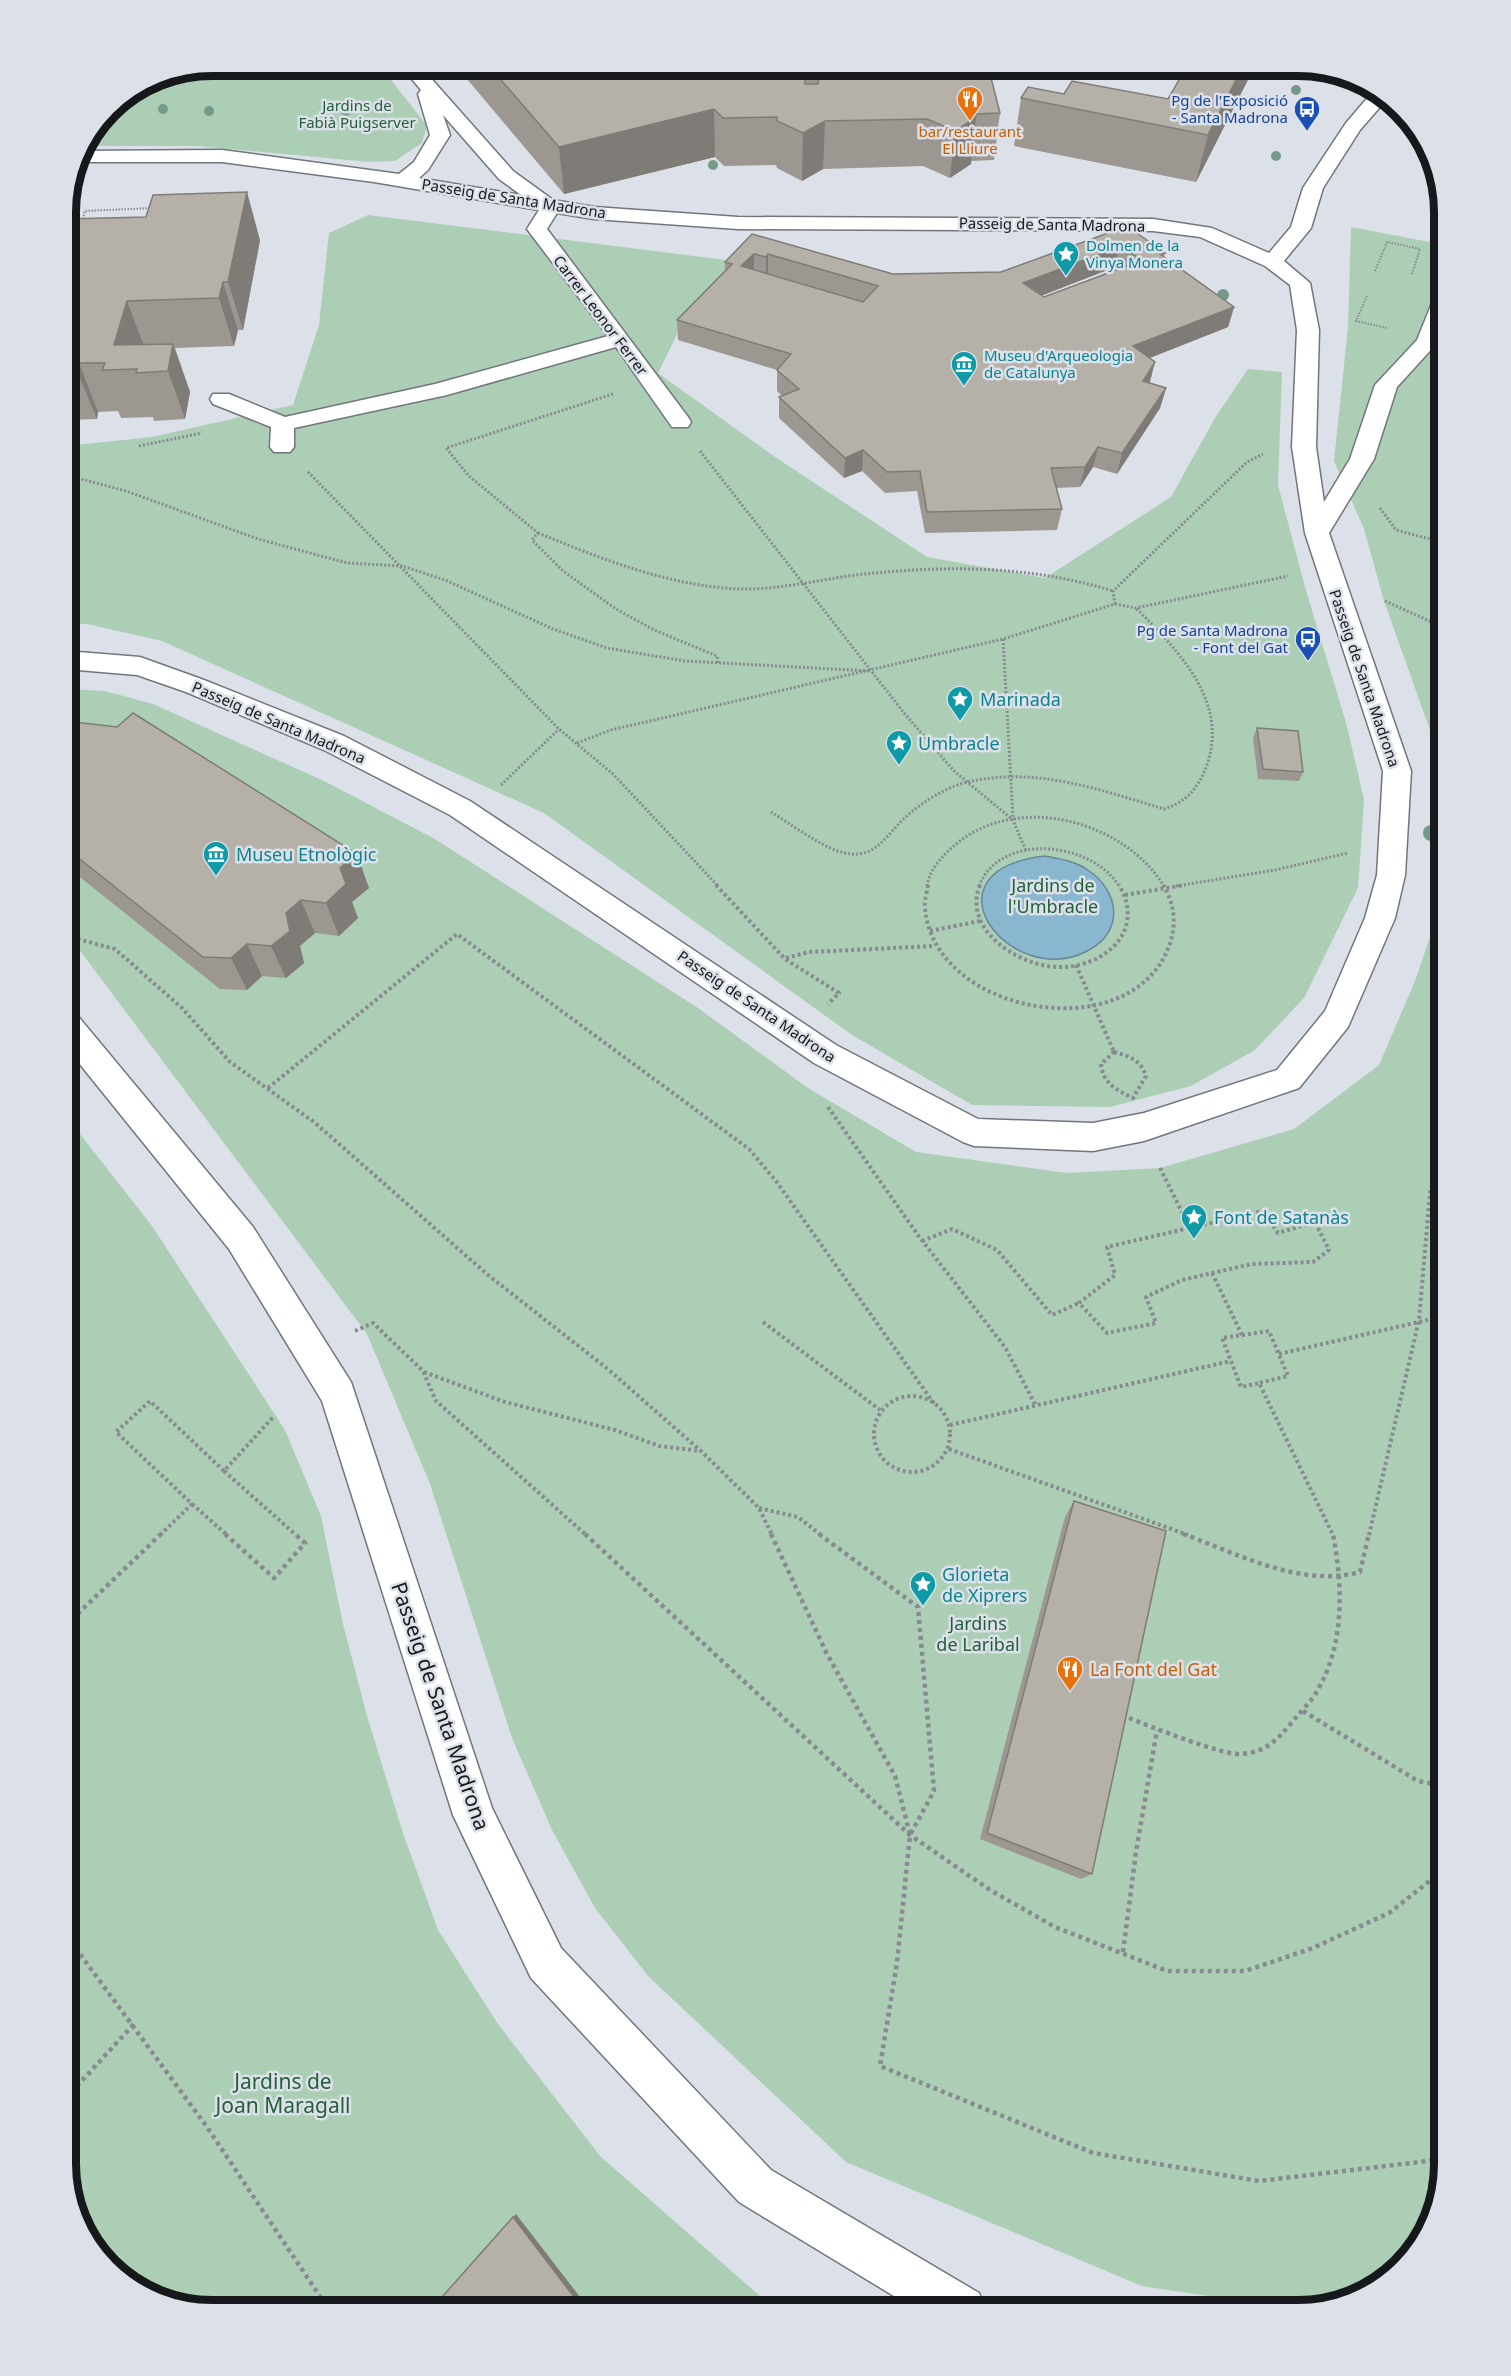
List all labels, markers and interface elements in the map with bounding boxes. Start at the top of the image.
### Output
restaurant icon: bar/restaurant El Lliure [955,84,985,122]
place label: Pg de l'Exposició - Santa Madrona [1171,90,1288,127]
bus stop icon: Pg de l'Exposició - Santa Madrona [1292,94,1322,132]
park label: Jardins de Fabià Puigserver [298,95,416,132]
place label: bar/restaurant El Lliure [918,121,1022,158]
street label: Passeig de Santa Madrona [420,174,608,222]
street label: Passeig de Santa Madrona [959,212,1145,236]
place label: Dolmen de la Vinya Monera [1086,235,1183,272]
place icon: Dolmen de la Vinya Monera [1051,239,1081,277]
street label: Carrer Leonor Ferrer [549,251,653,379]
place label: Museu d'Arqueologia de Catalunya [984,345,1133,382]
museum icon: Museu d'Arqueologia de Catalunya [949,349,979,387]
street label: Passeig de Santa Madrona [1325,587,1405,769]
place label: Pg de Santa Madrona - Font del Gat [1137,620,1289,657]
bus stop icon: Pg de Santa Madrona - Font del Gat [1293,624,1323,662]
street label: Passeig de Santa Madrona [189,676,369,768]
place icon: Marinada [945,684,975,722]
place label: Marinada [980,687,1061,711]
place icon: Umbracle [884,728,914,766]
place label: Umbracle [918,731,1000,755]
museum icon: Museu Etnològic [201,839,231,877]
place label: Museu Etnològic [236,842,377,866]
park label: Jardins de l'Umbracle [1008,873,1098,918]
street label: Passeig de Santa Madrona [674,946,840,1066]
place icon: Font de Satanàs [1179,1202,1209,1240]
place label: Font de Satanàs [1214,1205,1349,1229]
place label: Glorieta de Xiprers [942,1562,1027,1607]
place icon: Glorieta de Xiprers [908,1569,938,1607]
street label: Passeig de Santa Madrona [385,1578,497,1834]
park label: Jardins de Laribal [936,1611,1020,1656]
restaurant icon: La Font del Gat [1055,1654,1085,1692]
place label: La Font del Gat [1090,1657,1217,1681]
park label: Jardins de Joan Maragall [213,2067,351,2119]

